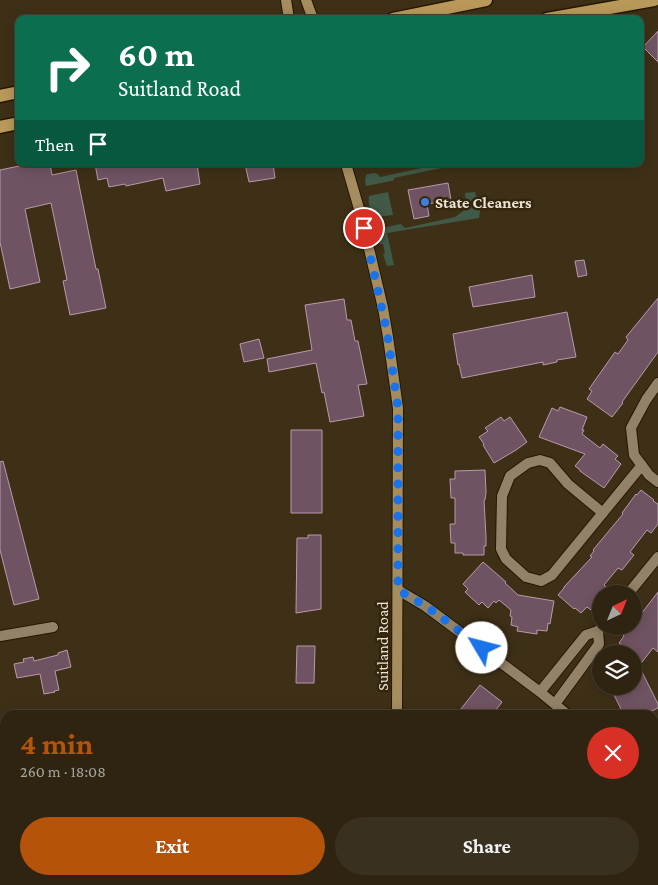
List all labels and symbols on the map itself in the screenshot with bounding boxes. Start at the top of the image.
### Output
place label: State Cleaners [435,194,532,211]
marker: State Cleaners [419,196,431,208]
pin [343,207,385,249]
north arrow [592,585,642,635]
street label: Suitland Road [374,601,391,691]
position arrow [455,621,507,673]

